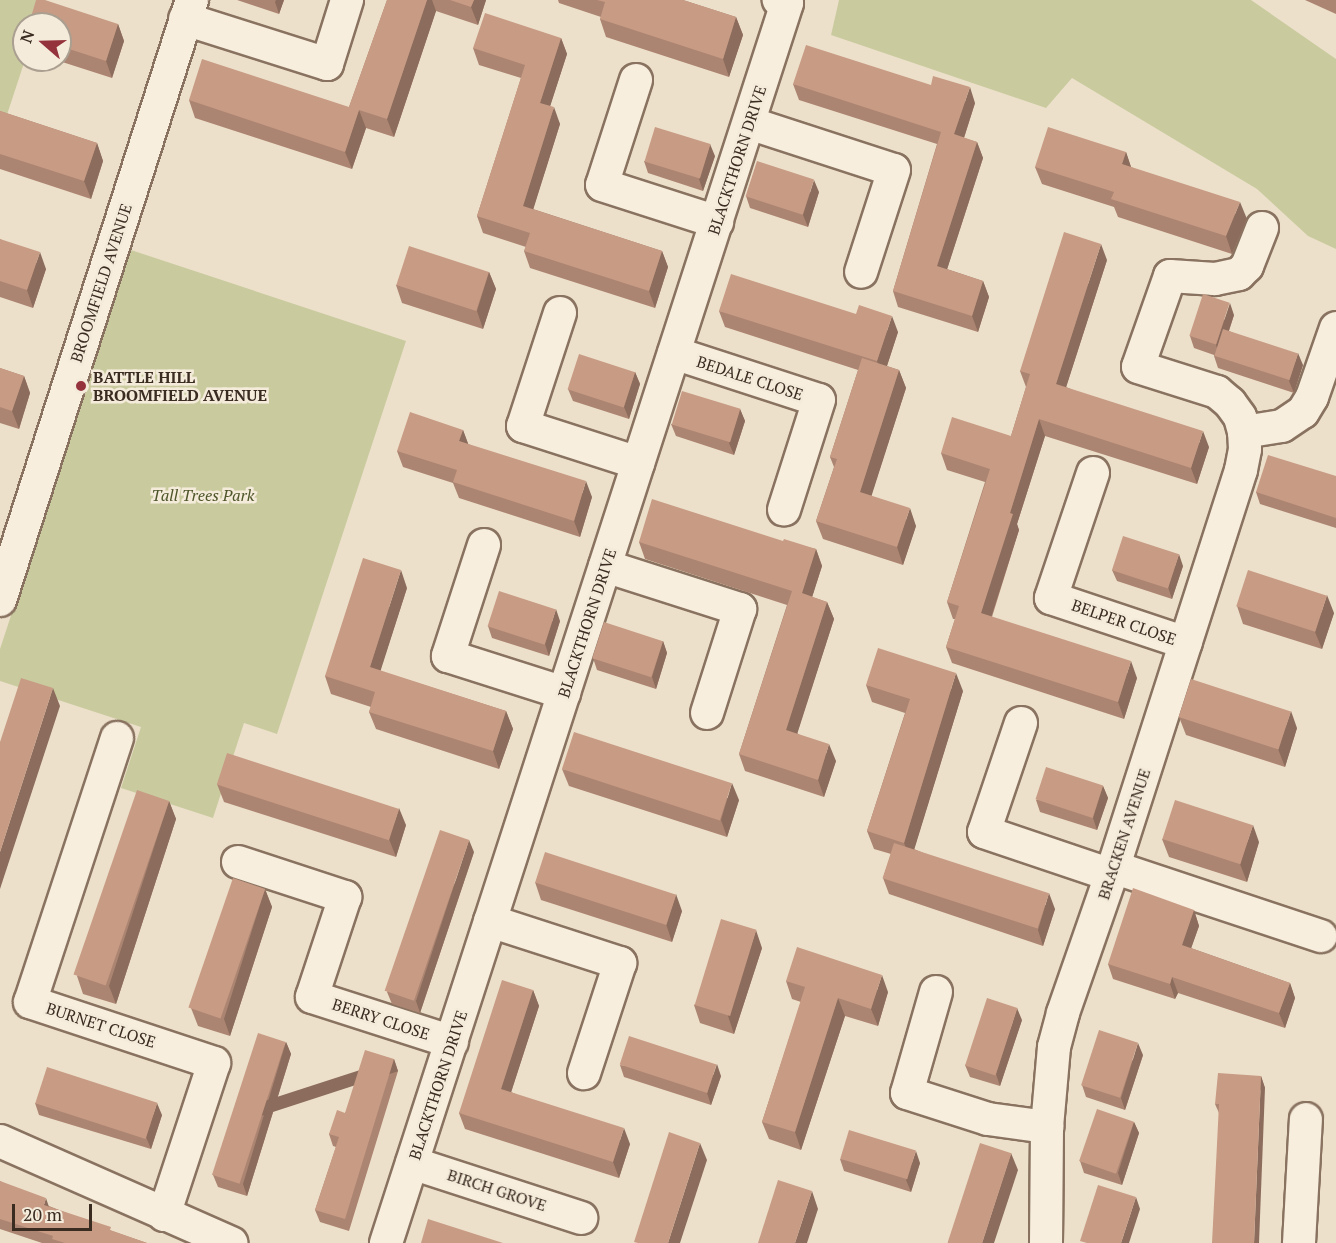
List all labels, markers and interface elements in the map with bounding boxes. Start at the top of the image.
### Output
north arrow [12,12,72,72]
text: N [15,27,39,46]
street label: BLACKTHORN DRIVE [704,83,770,237]
street label: BROOMFIELD AVENUE [66,201,136,365]
street label: BEDALE CLOSE [694,352,806,404]
place label: BATTLE HILL BROOMFIELD AVENUE [93,367,267,405]
marker: BATTLE HILL BROOMFIELD AVENUE [74,379,88,393]
park label: Tall Trees Park [152,485,254,505]
street label: BLACKTHORN DRIVE [554,546,620,700]
street label: BELPER CLOSE [1069,595,1179,649]
street label: BRACKEN AVENUE [1094,766,1154,902]
street label: BERRY CLOSE [330,994,432,1044]
street label: BURNET CLOSE [44,998,158,1052]
street label: BLACKTHORN DRIVE [405,1008,471,1162]
street label: BIRCH GROVE [445,1165,549,1215]
scale bar [15,1192,94,1230]
text: 20 m [23,1202,62,1226]

